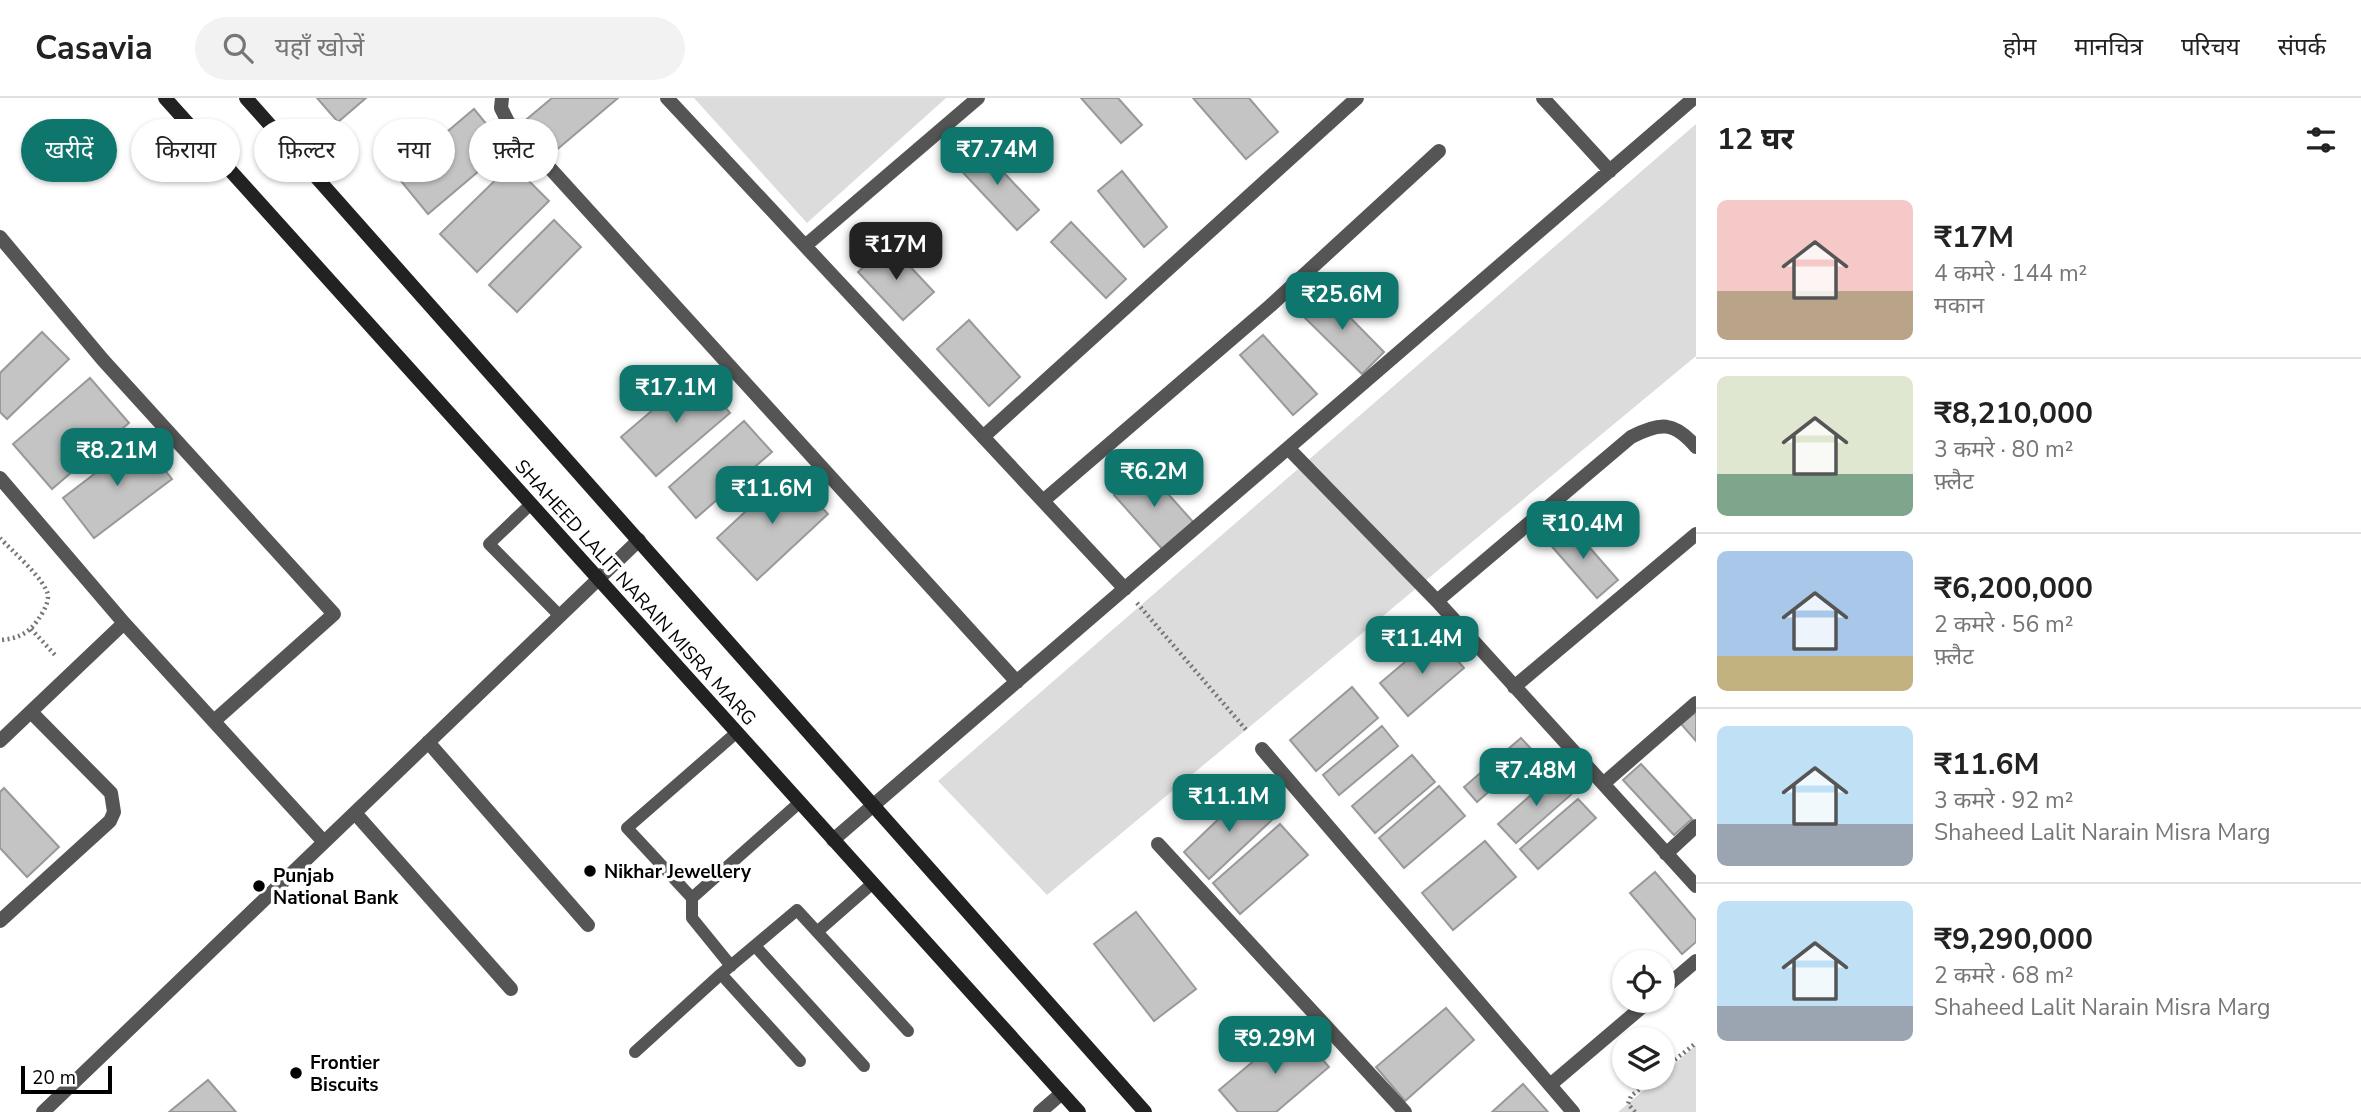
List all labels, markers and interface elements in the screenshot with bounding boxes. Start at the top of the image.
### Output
search box [195,17,685,80]
text: Casavia [35,26,153,71]
icon: search [219,29,257,67]
text: यहाँ खोजें [275,30,364,65]
text: होम [2003,31,2036,63]
text: मानचित्र [2074,31,2143,63]
text: परिचय [2181,31,2240,63]
text: संपर्क [2278,31,2326,63]
chip: खरीदें [21,119,117,182]
chip: किराया [131,119,240,182]
chip: फ़िल्टर [254,119,359,182]
chip: नया [373,119,455,182]
chip: फ़्लैट [469,119,558,182]
text: 12 घर [1717,119,1794,160]
icon: filters [2302,121,2340,159]
pin: ₹7.74M [940,127,1054,187]
text: ₹7.74M [957,134,1037,165]
text: ₹17M [1934,217,2014,258]
pin: ₹17M [855,222,937,282]
icon: home [1773,228,1857,312]
text: ₹17M [865,229,927,260]
text: 4 कमरे · 144 m² [1934,258,2087,289]
pin: ₹25.6M [1285,272,1399,332]
text: ₹25.6M [1302,279,1382,310]
text: मकान [1934,290,1984,321]
pin: ₹17.1M [619,366,733,425]
text: ₹17.1M [636,372,716,403]
text: ₹8,210,000 [1934,393,2093,434]
icon: home [1773,404,1857,488]
pin: ₹8.21M [60,428,174,488]
text: 3 कमरे · 80 m² [1934,434,2074,465]
text: ₹8.21M [77,435,157,466]
pin: ₹6.2M [1105,450,1203,509]
street label: SHAHEED LALIT NARAIN MISRA MARG [509,454,762,731]
text: ₹6.2M [1120,456,1188,487]
pin: ₹11.6M [715,466,829,526]
text: फ़्लैट [1934,466,1974,497]
text: ₹11.6M [732,473,812,504]
pin: ₹10.4M [1526,502,1640,561]
text: ₹10.4M [1543,508,1623,539]
text: ₹6,200,000 [1934,568,2093,609]
icon: home [1773,579,1857,663]
text: 2 कमरे · 56 m² [1934,609,2074,640]
pin: ₹11.4M [1365,616,1479,676]
text: ₹11.4M [1382,623,1462,654]
text: फ़्लैट [1934,641,1974,672]
text: ₹11.6M [1934,744,2039,785]
pin: ₹7.48M [1479,748,1593,808]
icon: home [1773,754,1857,838]
text: ₹7.48M [1496,755,1576,786]
pin: ₹11.1M [1172,774,1286,834]
text: ₹11.1M [1189,781,1269,812]
text: 3 कमरे · 92 m² [1934,785,2074,816]
text: Shaheed Lalit Narain Misra Marg [1934,817,2271,848]
place label: Nikhar Jewellery [604,859,752,885]
place label: Punjab National Bank [273,863,399,911]
marker: Nikhar Jewellery [582,863,598,879]
marker: Punjab National Bank [251,878,267,894]
text: ₹9,290,000 [1934,919,2093,960]
icon: home [1773,929,1857,1013]
map controls [1612,950,1675,1090]
button: locate [1612,950,1675,1013]
text: 2 कमरे · 68 m² [1934,960,2074,991]
text: Shaheed Lalit Narain Misra Marg [1934,992,2271,1023]
pin: ₹9.29M [1218,1016,1332,1076]
text: ₹9.29M [1235,1023,1315,1054]
button: layers [1612,1027,1675,1090]
place label: Frontier Biscuits [310,1050,380,1098]
scale bar [21,1063,112,1095]
text: 20 m [32,1065,76,1091]
marker: Frontier Biscuits [288,1065,304,1081]

